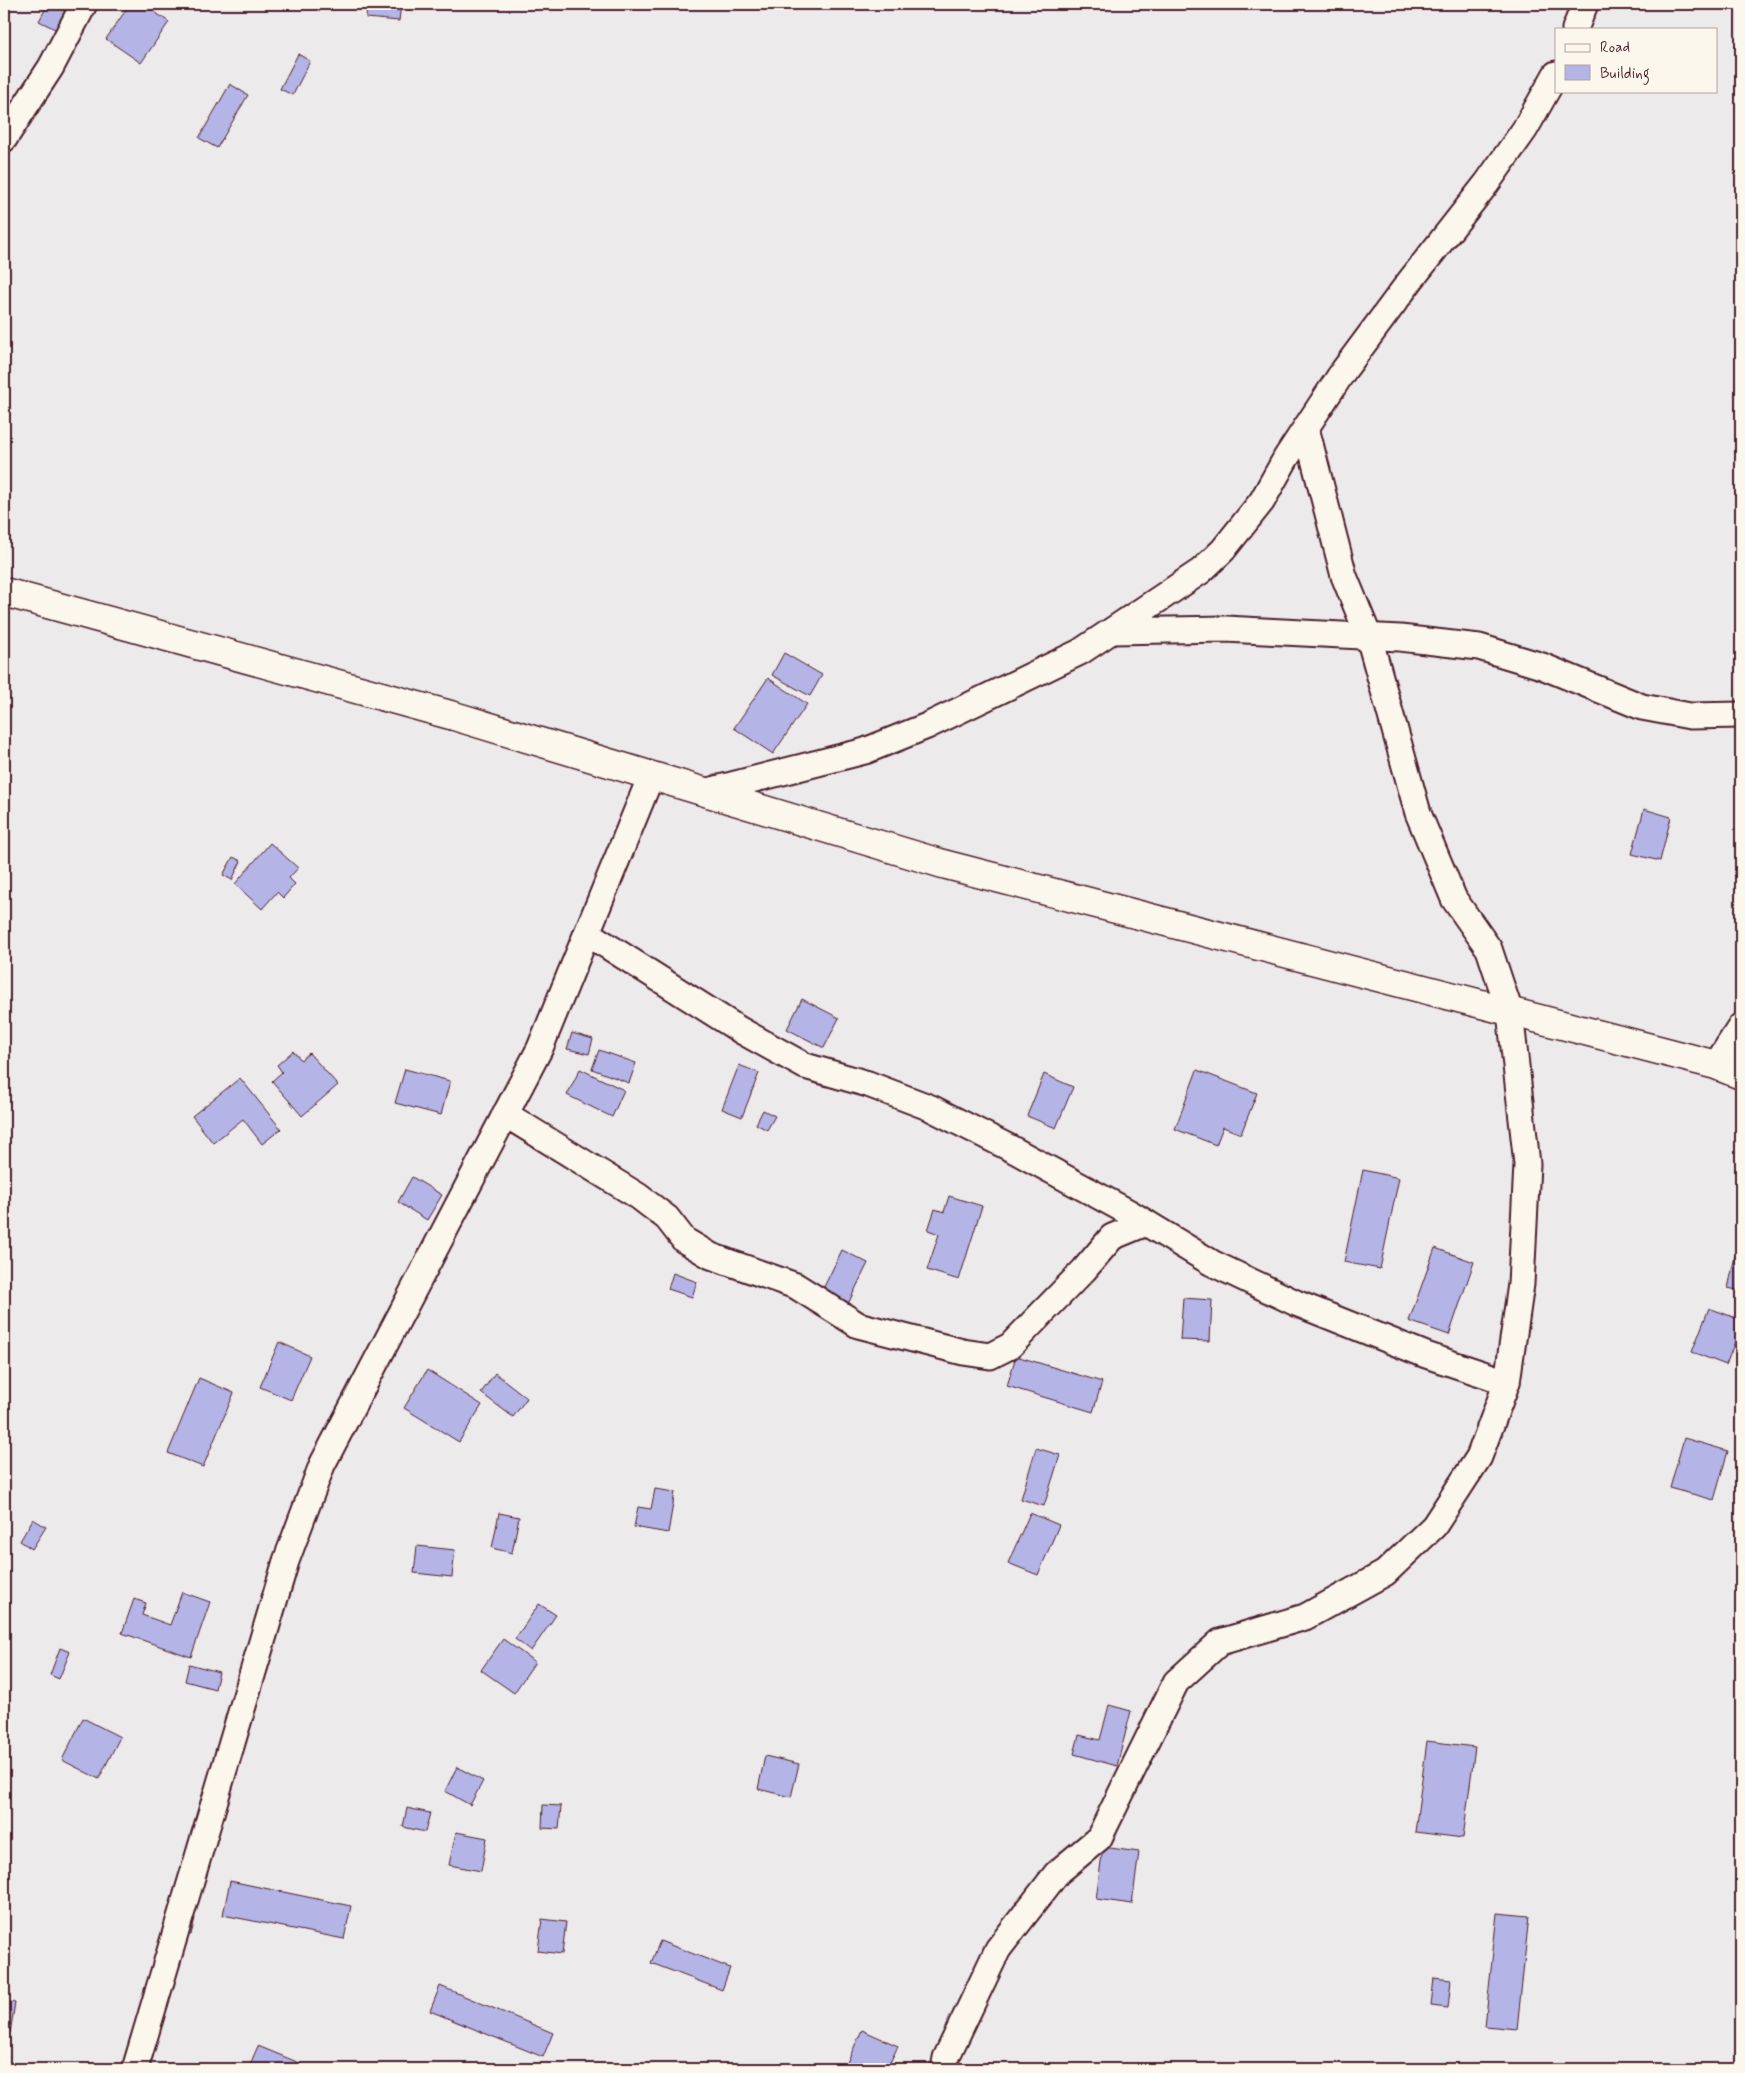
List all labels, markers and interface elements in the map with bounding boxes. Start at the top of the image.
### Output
legend [1555,28,1718,92]
text: Road [1600,38,1630,58]
text: Building [1600,64,1650,85]

